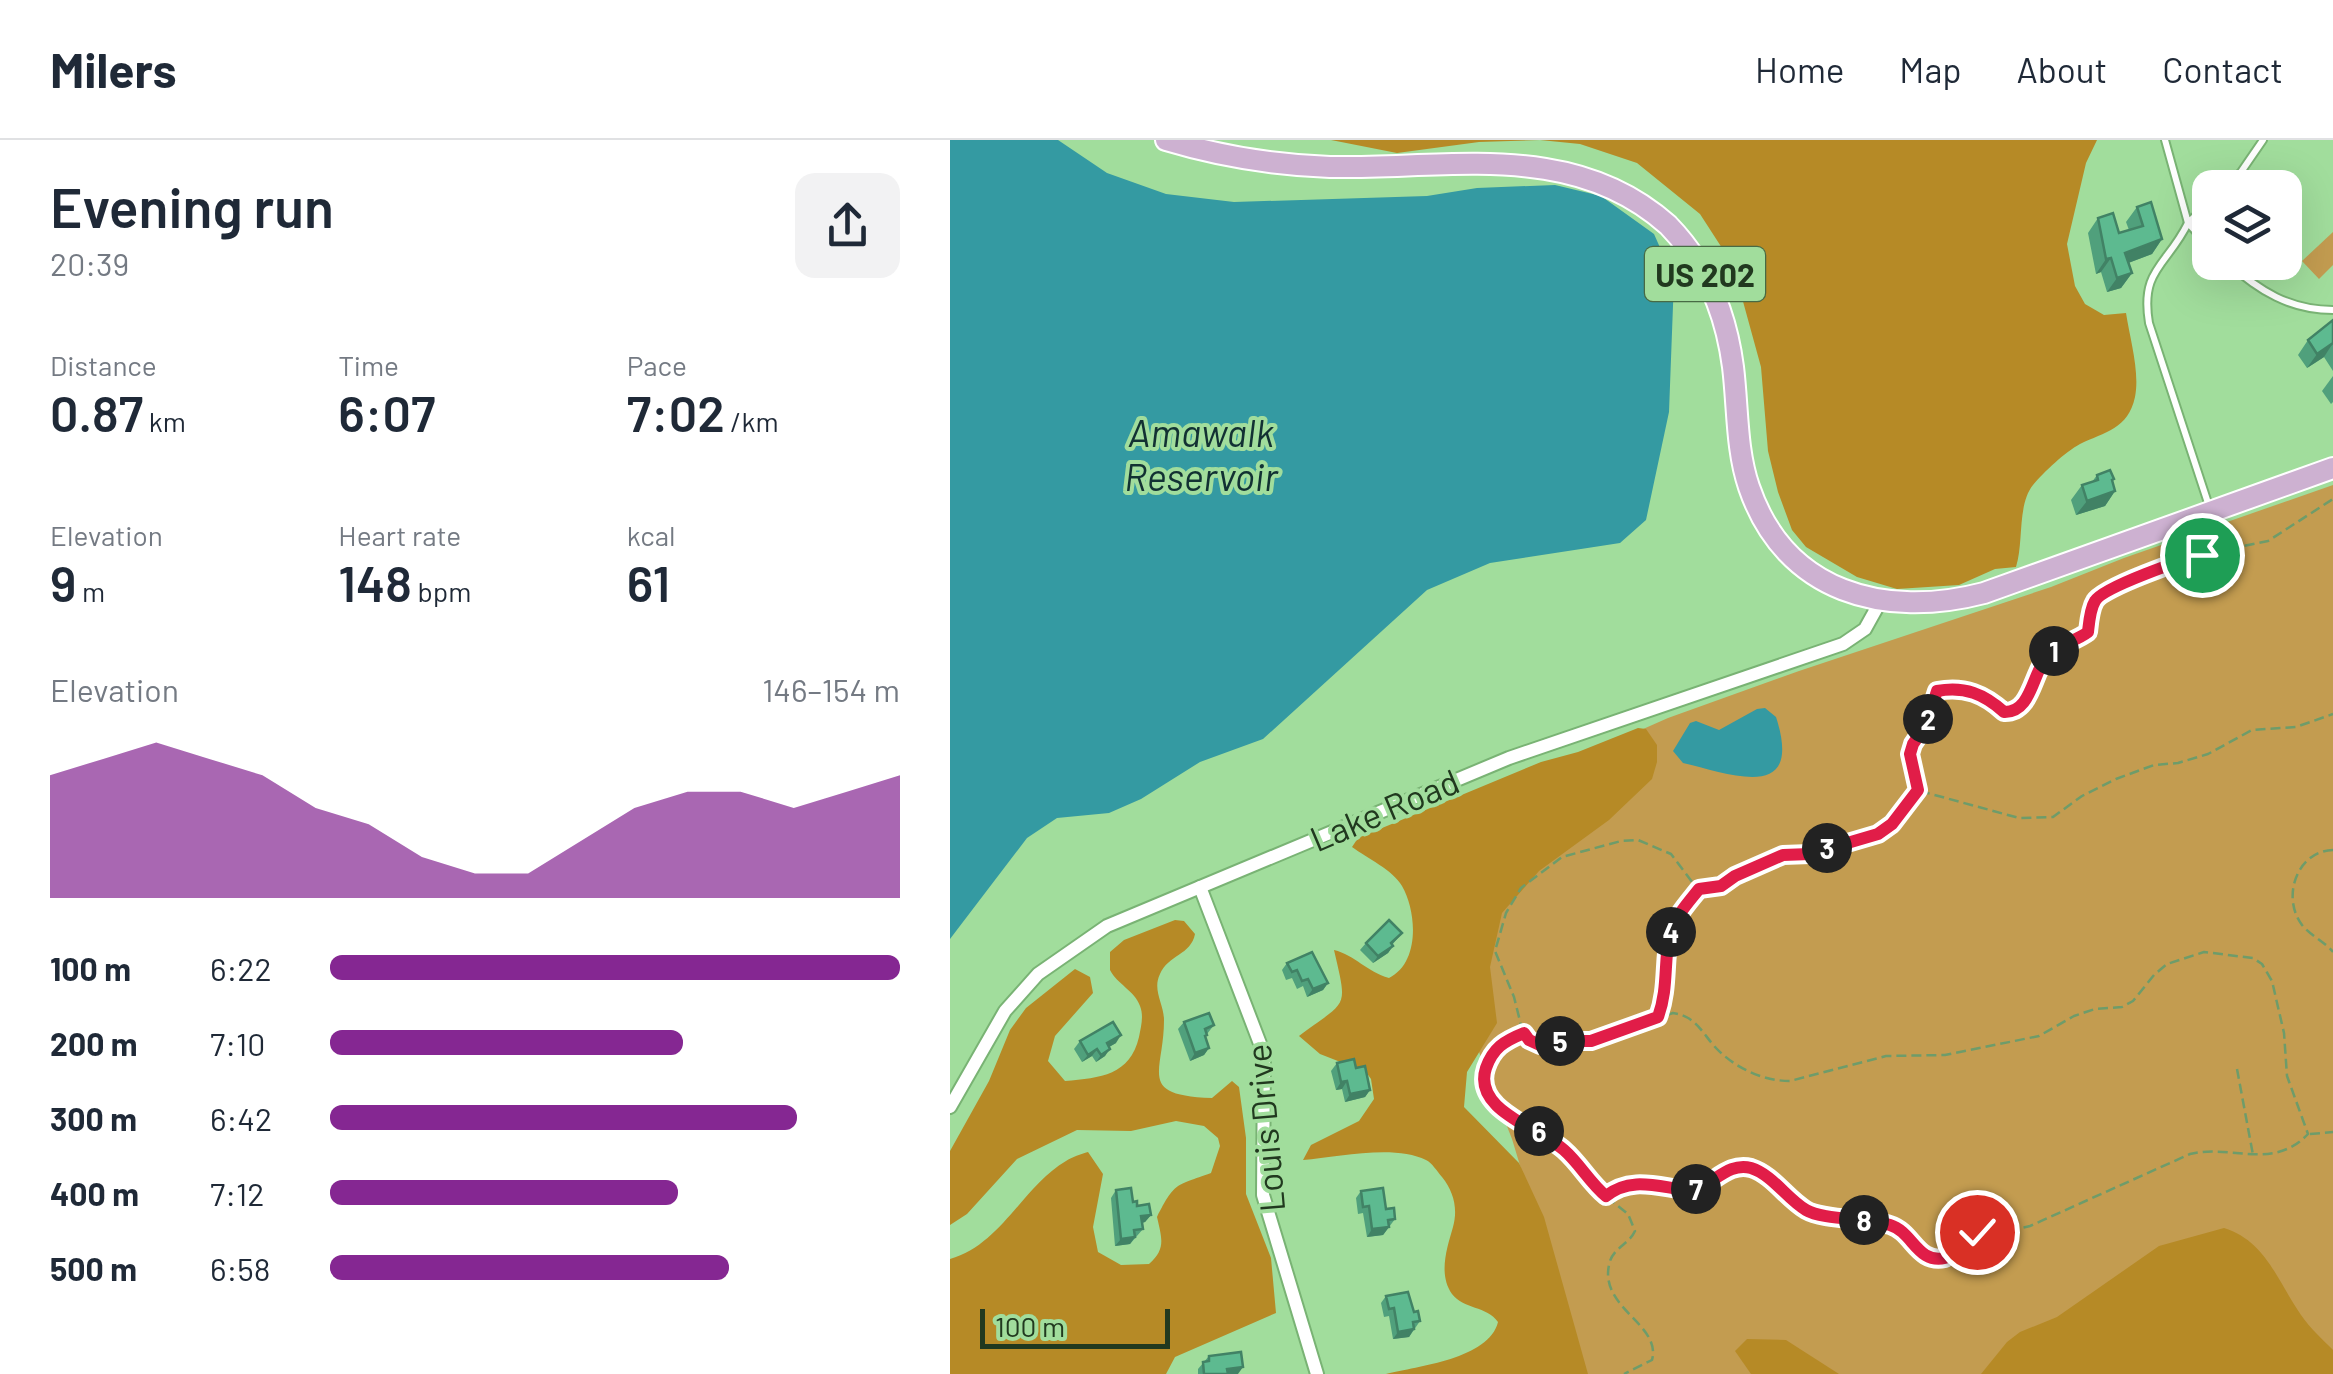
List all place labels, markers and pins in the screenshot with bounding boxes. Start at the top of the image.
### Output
pin [2160,513,2245,598]
pin: 1 [2029,626,2079,676]
pin: 2 [1903,694,1953,744]
pin: 3 [1802,823,1852,873]
pin: 4 [1646,907,1696,957]
pin: 5 [1535,1016,1585,1066]
pin: 6 [1514,1106,1564,1156]
pin: 7 [1671,1164,1721,1214]
pin [1935,1190,2020,1275]
pin: 8 [1839,1195,1889,1245]

